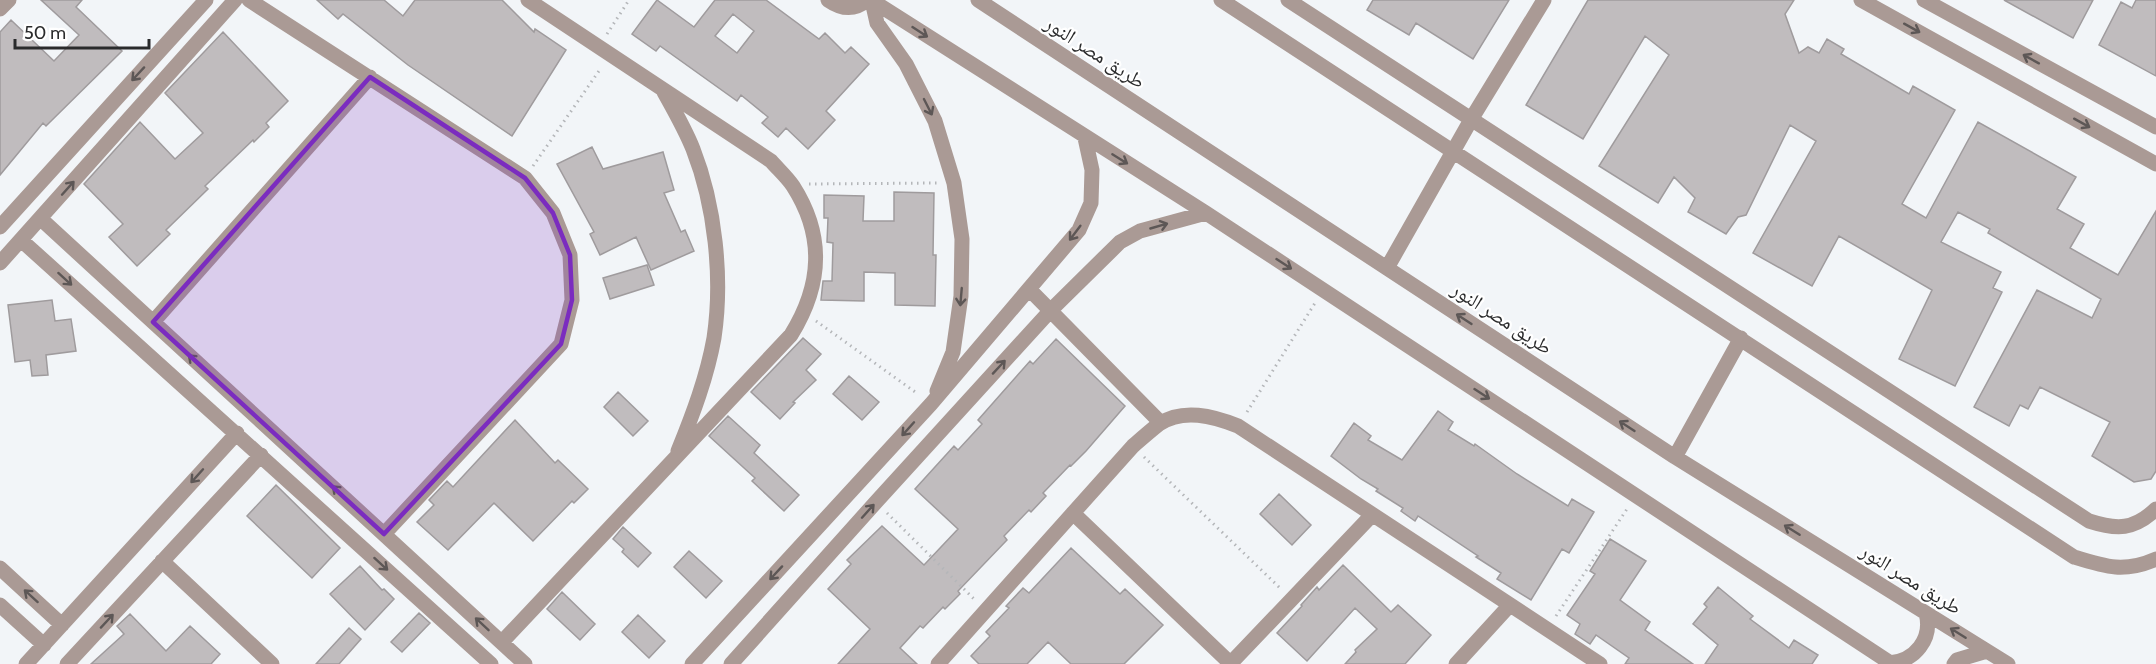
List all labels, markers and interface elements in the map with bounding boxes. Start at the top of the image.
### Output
street label: طريق مصر النور [1040,10,1150,93]
scale bar [15,12,148,50]
text: 50 m [24,22,66,44]
one-way arrow [1903,23,1920,35]
one-way arrow [911,26,928,38]
one-way arrow [2023,53,2040,65]
one-way arrow [131,66,145,81]
one-way arrow [922,98,934,116]
one-way arrow [2073,117,2090,129]
one-way arrow [1111,154,1128,166]
one-way arrow [61,181,75,196]
one-way arrow [1149,220,1168,231]
one-way arrow [1069,225,1081,241]
one-way arrow [1275,258,1292,270]
one-way arrow [57,272,72,286]
street label: طريق مصر النور [1447,276,1557,359]
one-way arrow [955,287,966,306]
one-way arrow [1457,313,1473,325]
one-way arrow [188,354,203,368]
one-way arrow [992,360,1006,375]
one-way arrow [1473,388,1490,400]
one-way arrow [1620,420,1636,432]
one-way arrow [900,422,915,437]
one-way arrow [190,468,204,483]
one-way arrow [331,485,346,499]
one-way arrow [861,504,875,519]
one-way arrow [1784,524,1801,536]
street label: طريق مصر النور [1855,538,1966,620]
one-way arrow [373,557,388,571]
one-way arrow [769,566,783,581]
one-way arrow [24,589,39,603]
one-way arrow [100,614,114,629]
one-way arrow [475,617,490,631]
one-way arrow [1950,627,1967,639]

